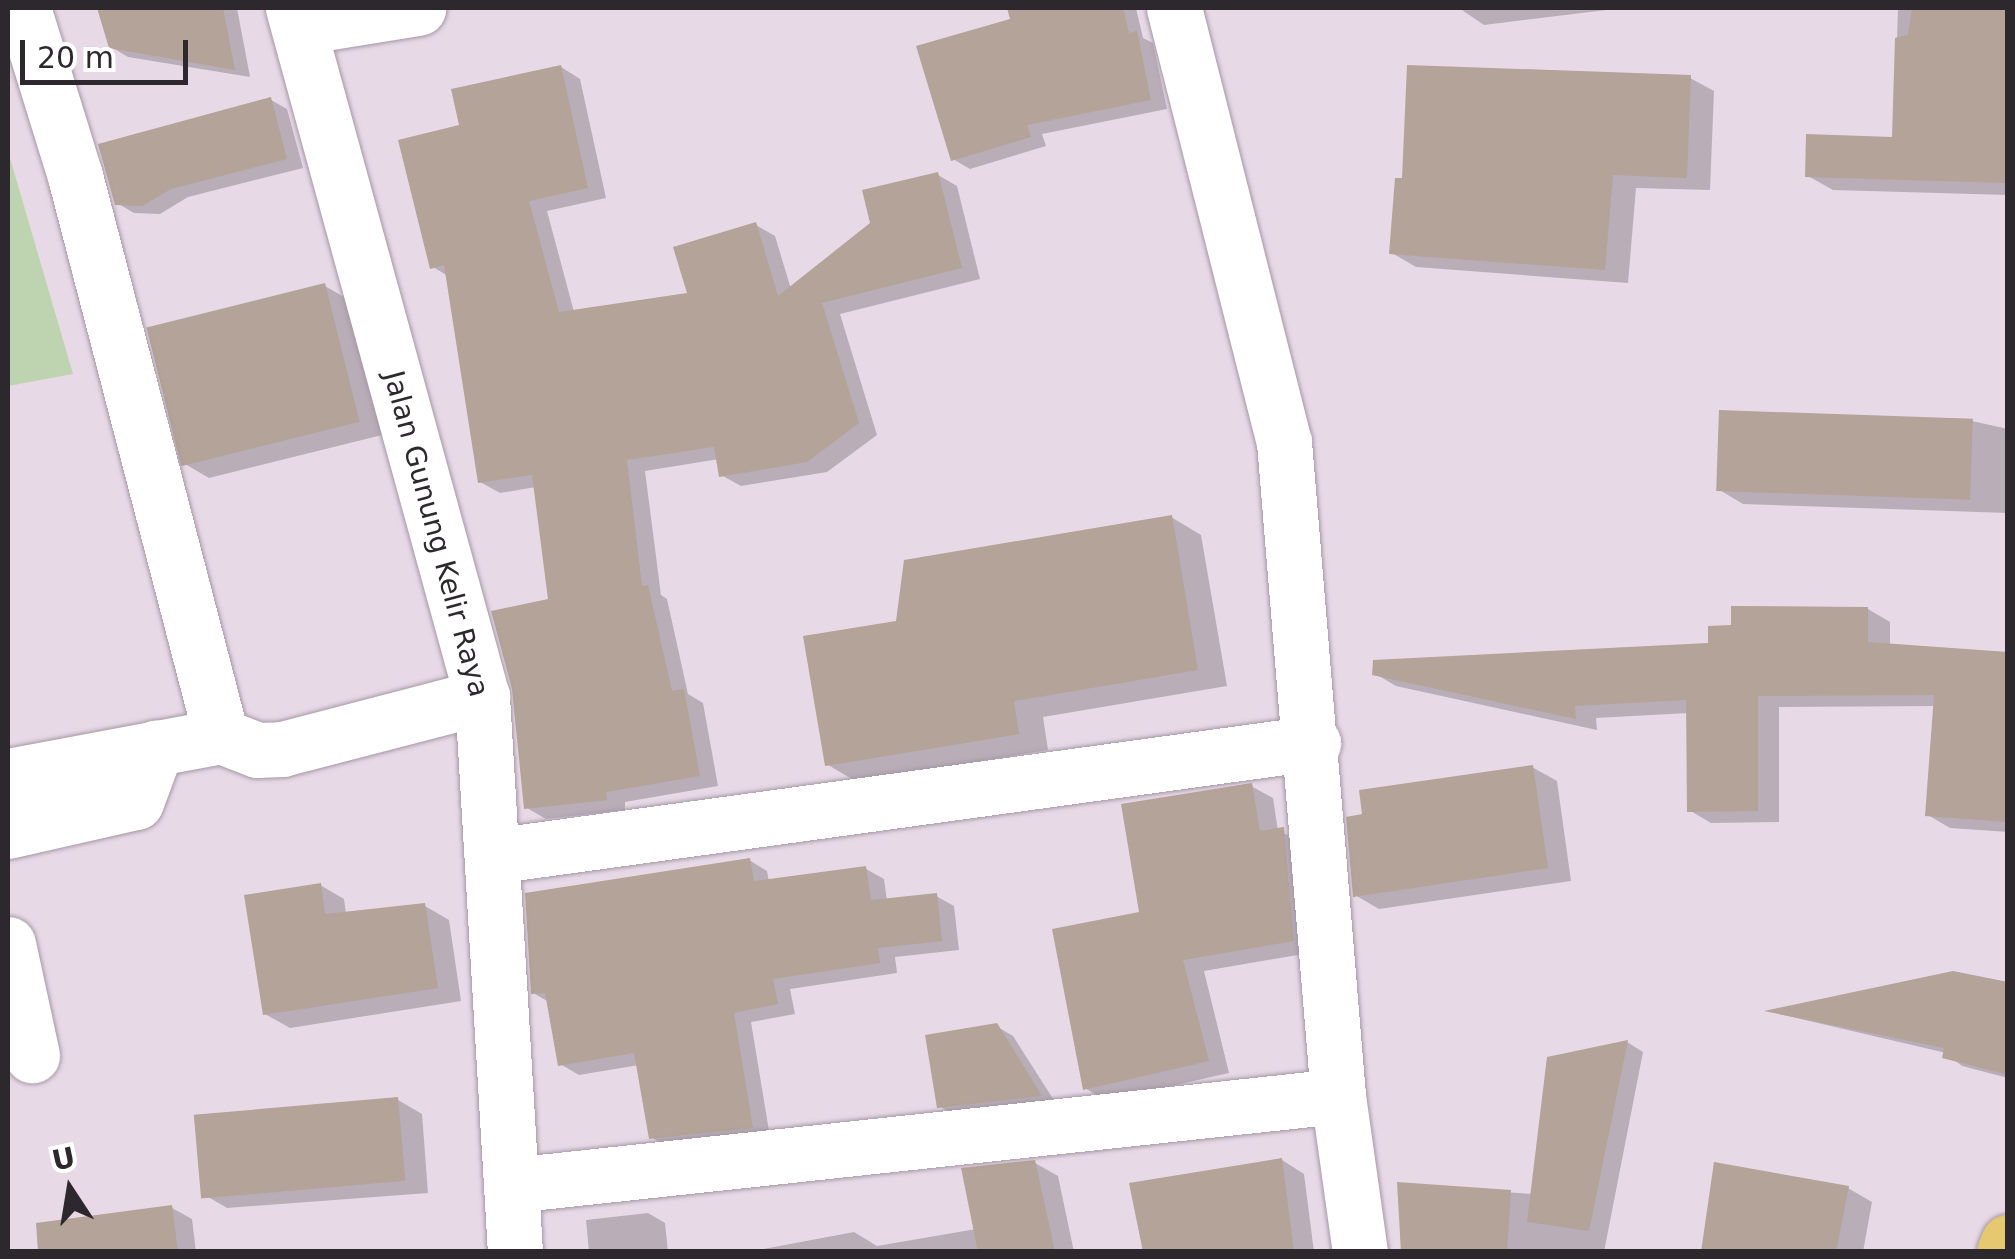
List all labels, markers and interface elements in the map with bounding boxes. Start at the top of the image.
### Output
scale bar [25,20,192,82]
text: 20 m [37,40,114,75]
street label: Jalan Gunung Kelir Raya [376,367,496,701]
north arrow [20,1139,120,1239]
text: U [49,1141,78,1178]

